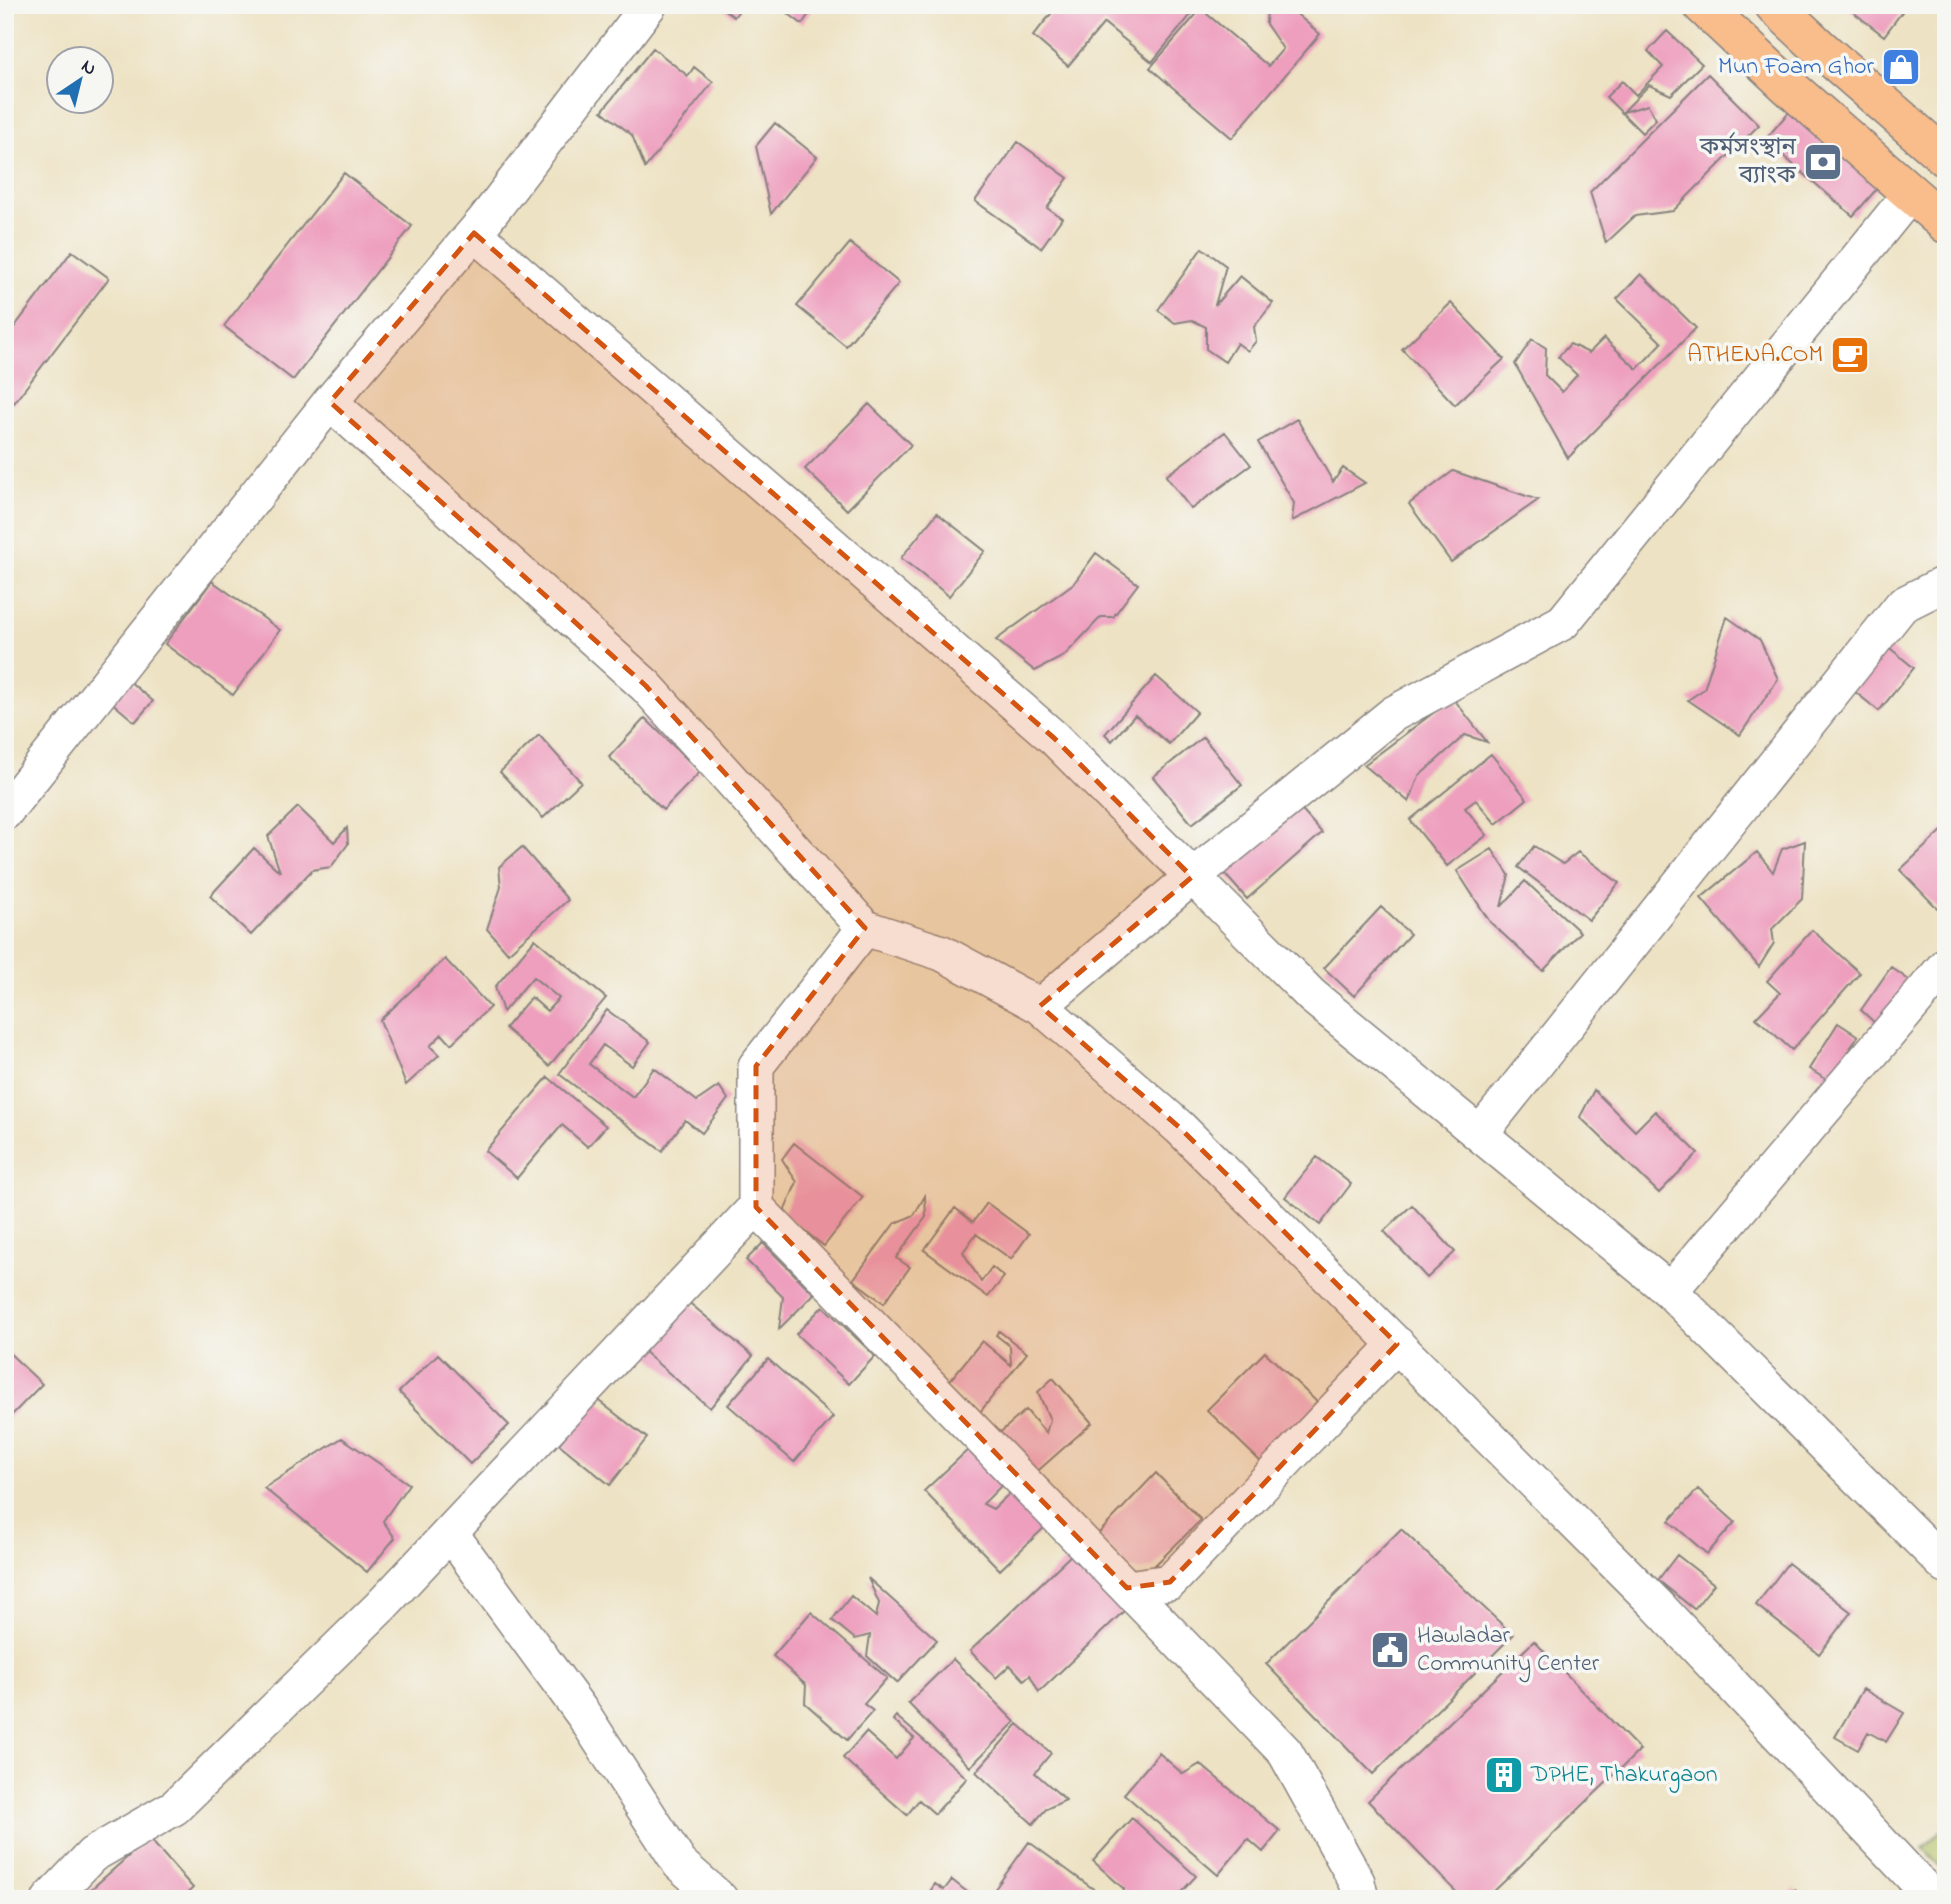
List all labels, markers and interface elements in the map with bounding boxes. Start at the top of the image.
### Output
north arrow [46,46,116,116]
shop icon: Mun Foam Ghor [1880,46,1922,88]
place label: Mun Foam Ghor [1718,50,1875,85]
text: N [75,53,101,83]
place label: কর্মসংস্থান ব্যাংক [1699,131,1797,194]
bank icon: কর্মসংস্থান ব্যাংক [1802,141,1844,183]
cafe icon: ATHENA.COM [1829,334,1871,376]
place label: ATHENA.COM [1687,338,1823,373]
place label: Hawladar Community Center [1417,1619,1600,1683]
public building icon: Hawladar Community Center [1369,1629,1411,1671]
building icon: DPHE, Thakurgaon [1483,1754,1525,1796]
place label: DPHE, Thakurgaon [1530,1758,1717,1793]

